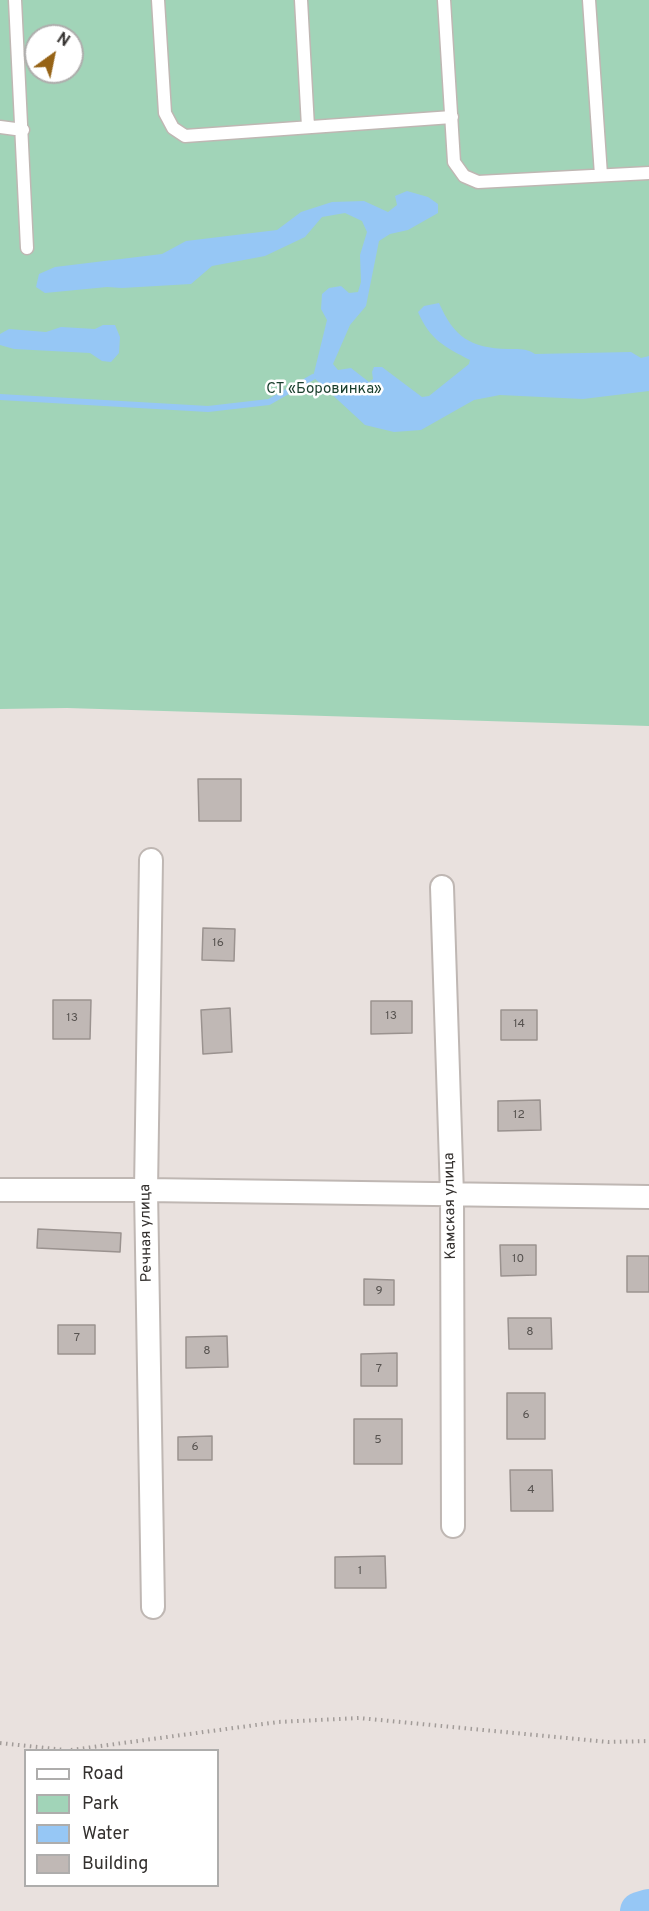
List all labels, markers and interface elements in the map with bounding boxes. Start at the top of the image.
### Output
north arrow [24,24,84,84]
text: N [52,29,73,52]
park label: СТ «Боровинка» [266,381,382,399]
house number: 16 [212,937,224,951]
house number: 13 [385,1010,397,1024]
house number: 13 [66,1012,78,1026]
house number: 14 [513,1018,525,1032]
house number: 12 [513,1109,525,1123]
street label: Камская улица [441,1152,461,1260]
street label: Речная улица [137,1184,157,1282]
house number: 10 [512,1253,524,1267]
house number: 9 [375,1285,383,1299]
house number: 8 [526,1326,534,1340]
house number: 7 [74,1332,80,1346]
house number: 8 [203,1345,211,1359]
house number: 7 [376,1363,382,1377]
house number: 6 [522,1409,530,1423]
house number: 5 [374,1434,382,1448]
house number: 6 [191,1441,199,1455]
house number: 4 [527,1484,535,1498]
house number: 1 [358,1565,362,1579]
legend [24,1749,219,1887]
text: Road [82,1763,124,1786]
text: Park [82,1793,119,1816]
text: Water [82,1823,129,1846]
text: Building [82,1853,148,1876]

